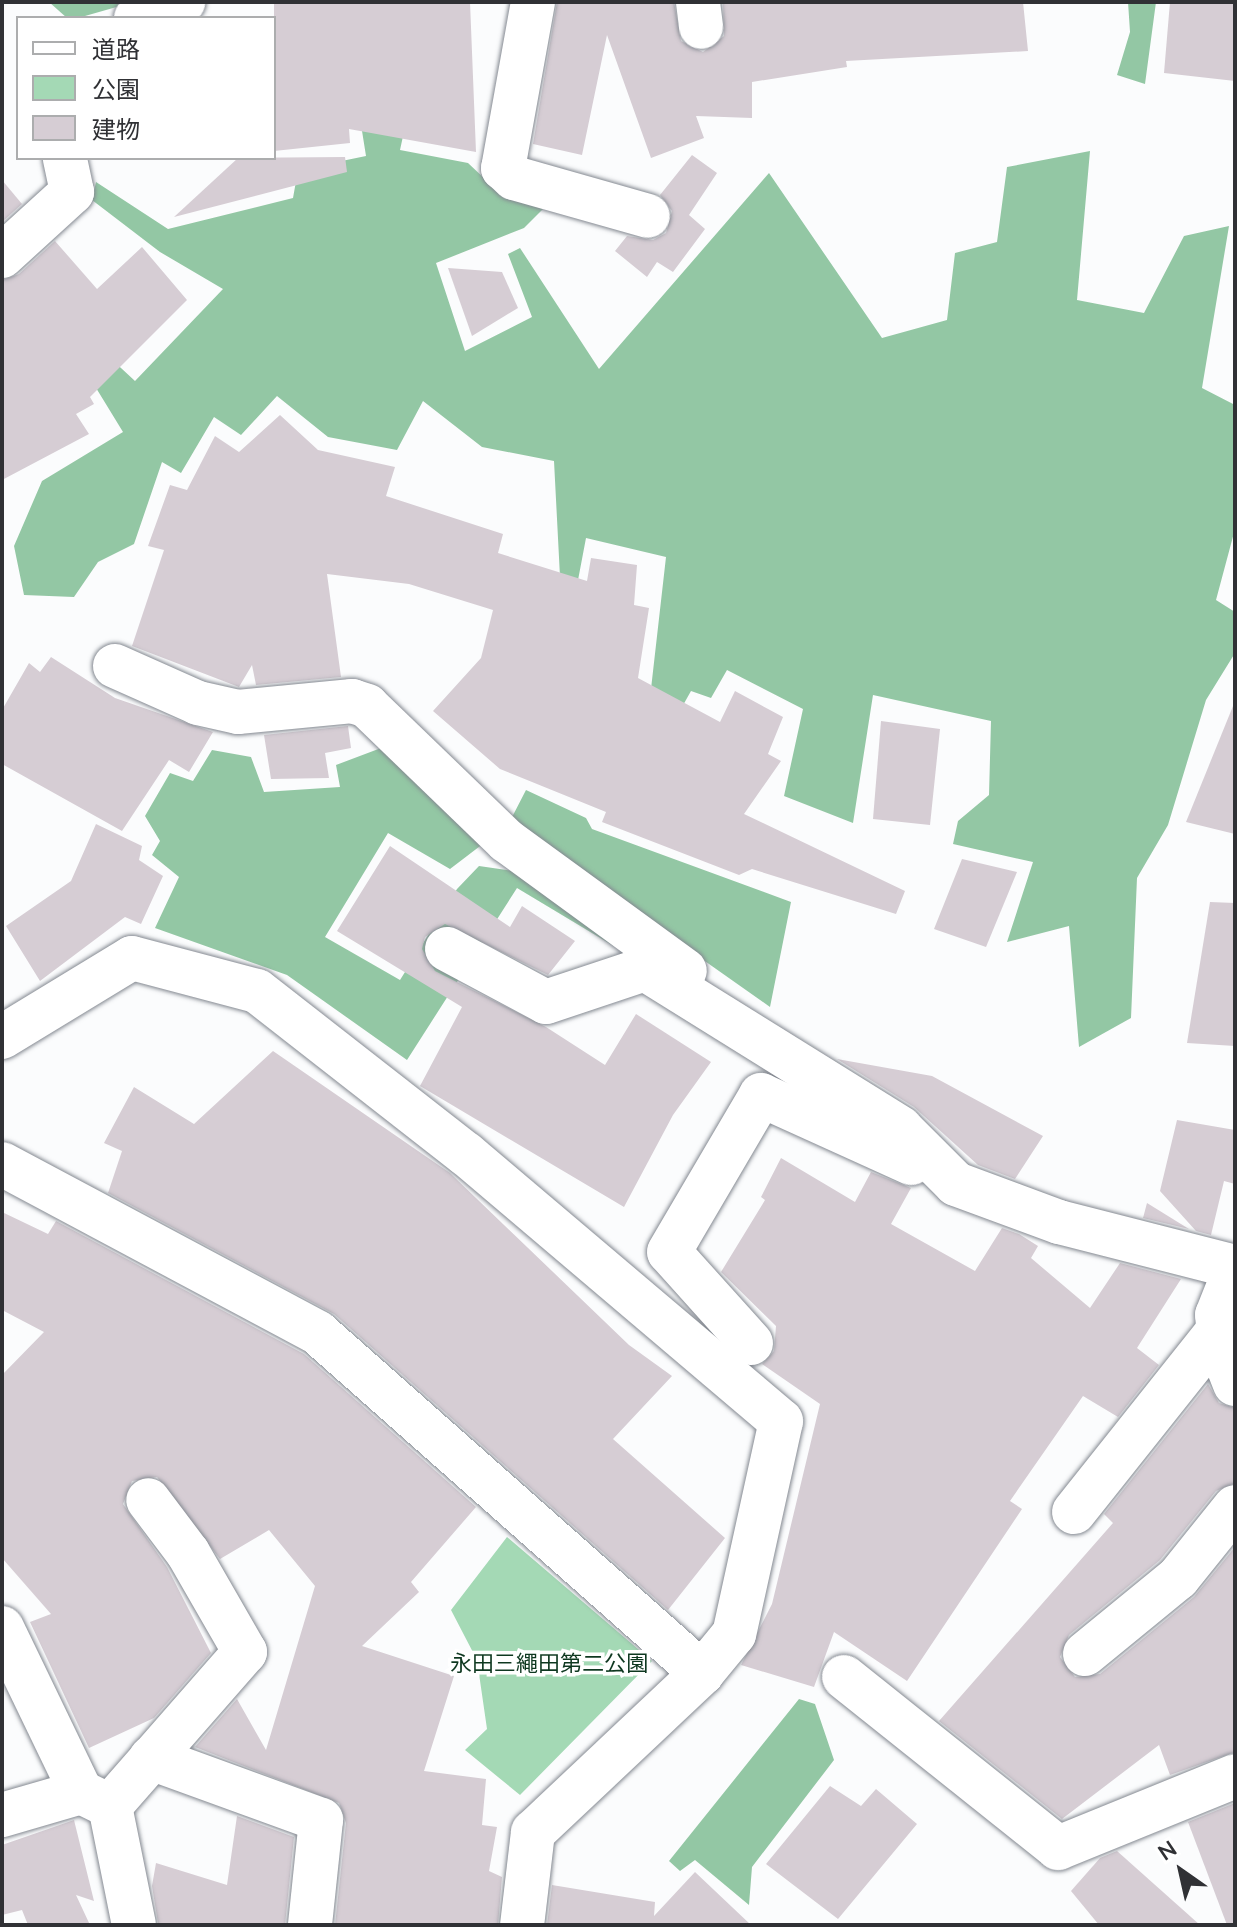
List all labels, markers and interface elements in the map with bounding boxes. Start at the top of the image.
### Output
legend [16,16,276,160]
text: 道路 [92,34,140,66]
text: 公園 [92,74,140,106]
text: 建物 [92,114,140,146]
park label: 永田三繩田第二公園 [450,1652,648,1678]
north arrow [1141,1831,1221,1911]
text: N [1152,1834,1183,1868]

